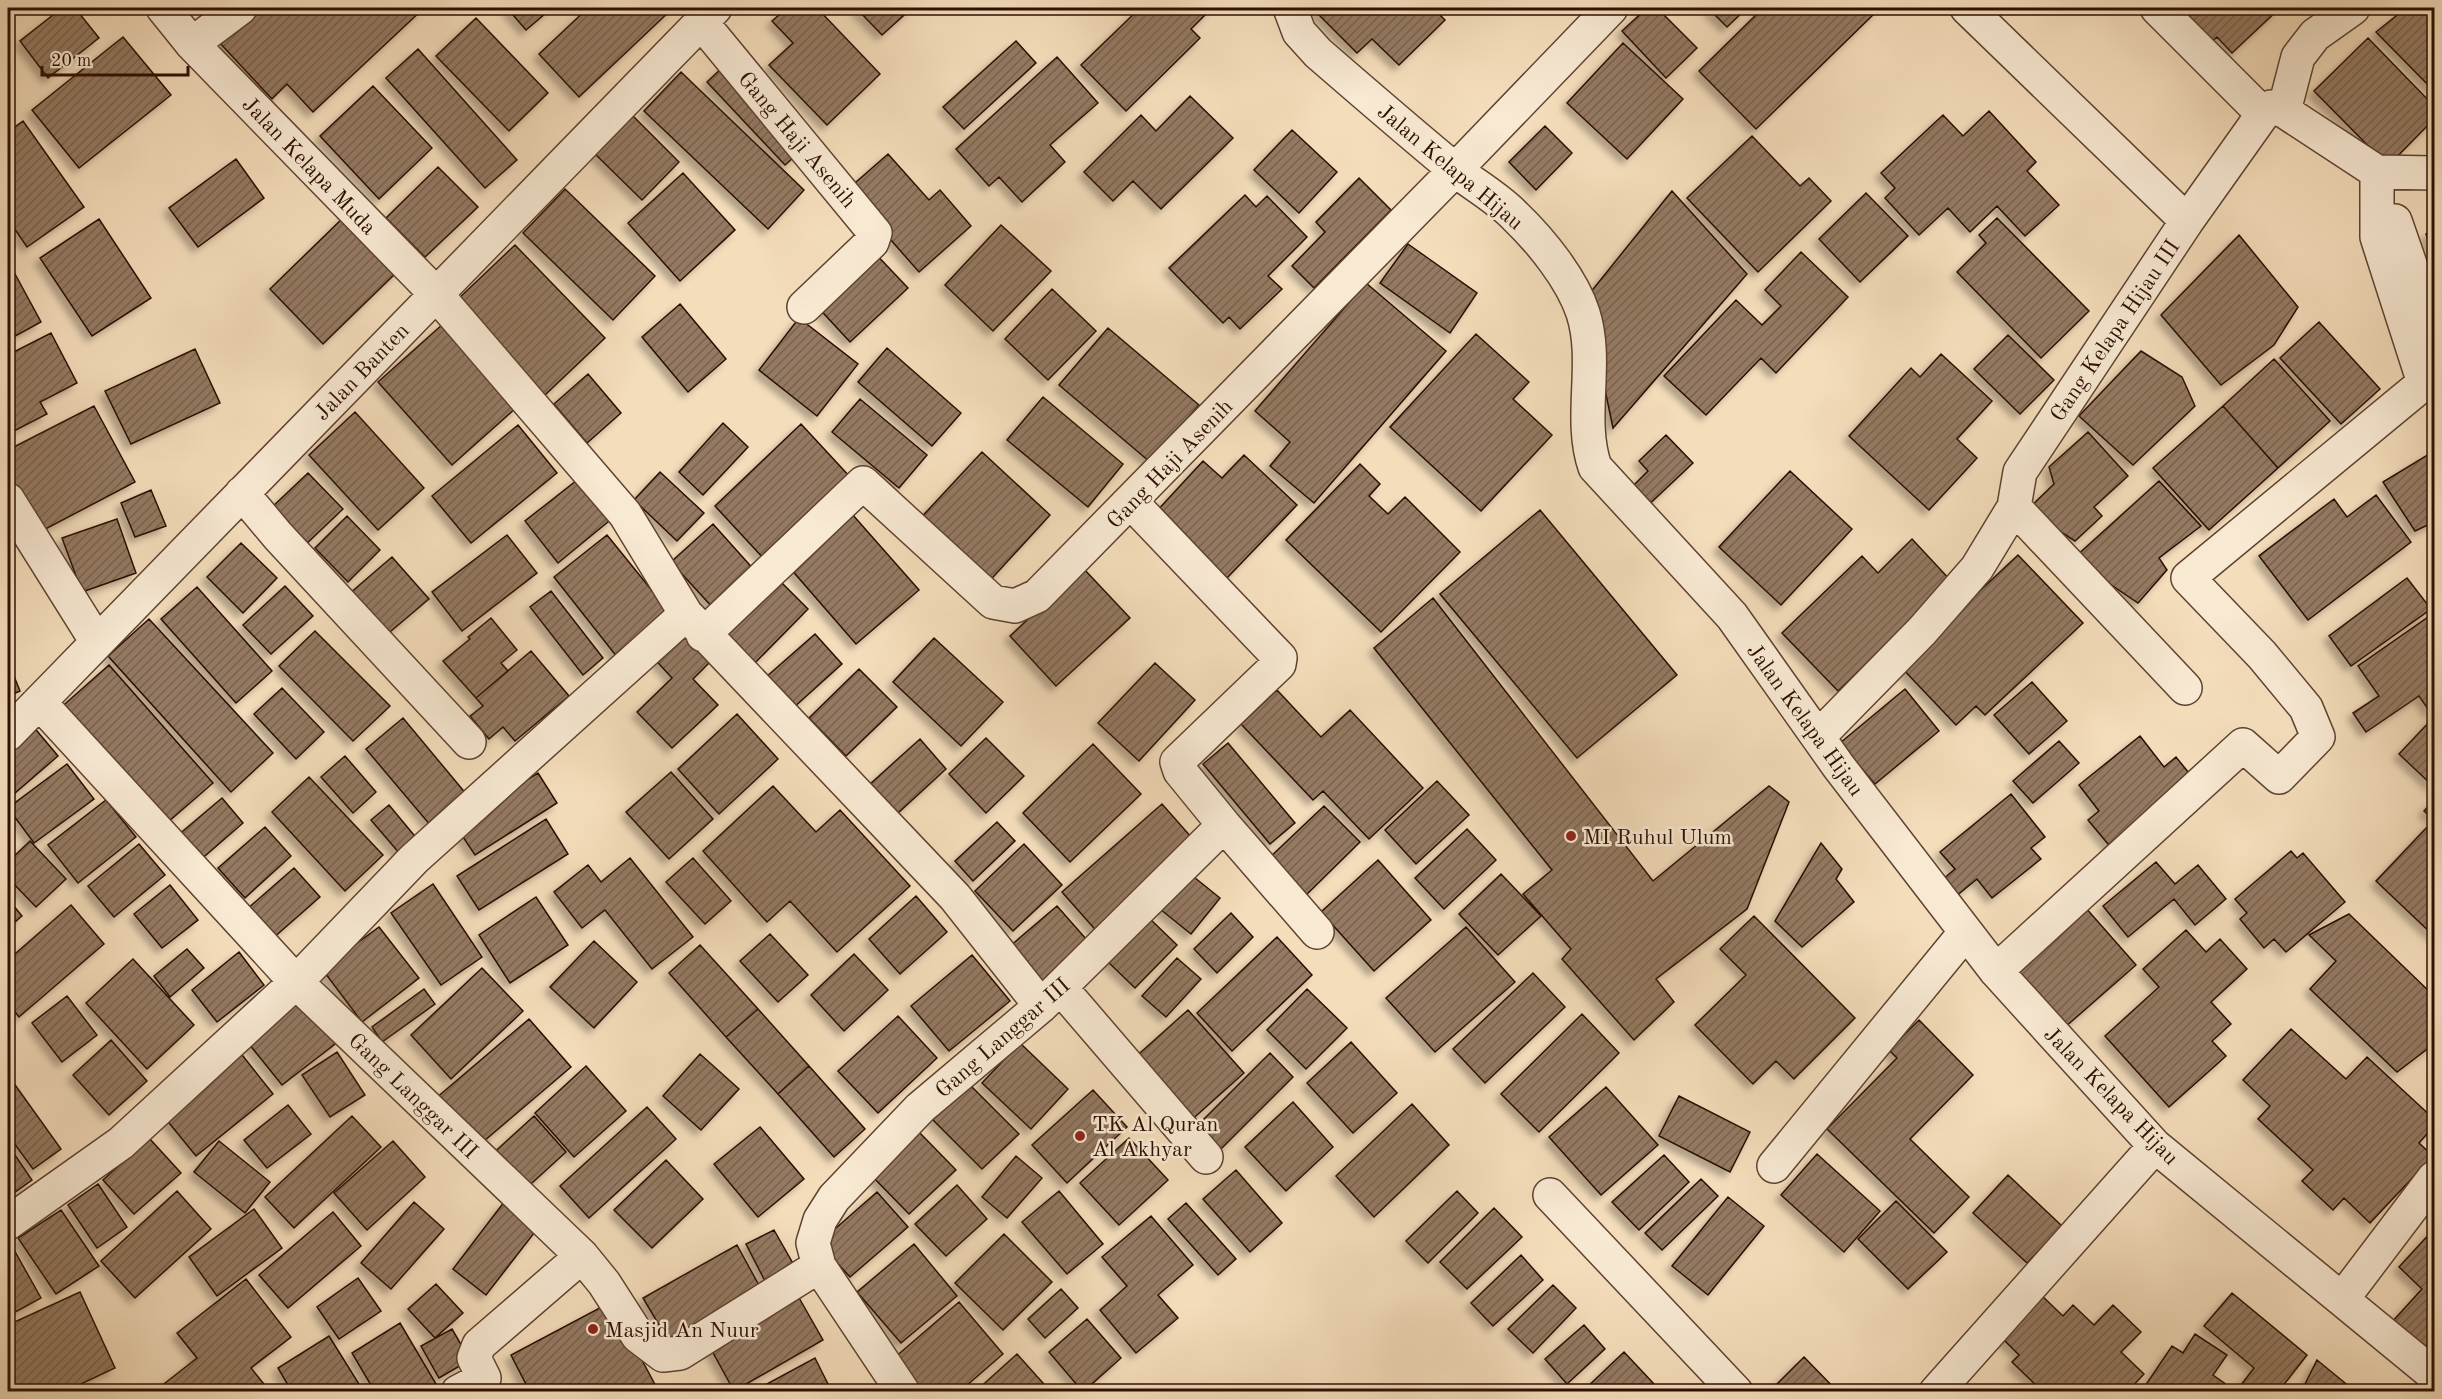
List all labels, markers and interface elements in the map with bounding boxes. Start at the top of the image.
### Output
scale bar [42,39,188,77]
text: 20 m [51,52,91,70]
street label: Gang Haji Asenih [733,68,860,213]
street label: Jalan Kelapa Muda [237,93,380,240]
street label: Jalan Kelapa Hijau [1373,100,1527,235]
street label: Gang Kelapa Hijau III [2047,236,2185,426]
street label: Jalan Banten [311,320,414,425]
street label: Gang Haji Asenih [1103,396,1237,533]
street label: Jalan Kelapa Hijau [1742,640,1867,801]
place label: MI Ruhul Ulum [1583,827,1732,849]
marker: MI Ruhul Ulum [1564,829,1578,843]
street label: Gang Langgar III [932,974,1075,1103]
street label: Jalan Kelapa Hijau [2039,1023,2182,1170]
street label: Gang Langgar III [344,1030,481,1163]
place label: TK Al Quran Al Akhyar [1092,1114,1218,1161]
marker: TK Al Quran Al Akhyar [1073,1129,1087,1143]
place label: Masjid An Nuur [605,1320,759,1342]
marker: Masjid An Nuur [586,1322,600,1336]

